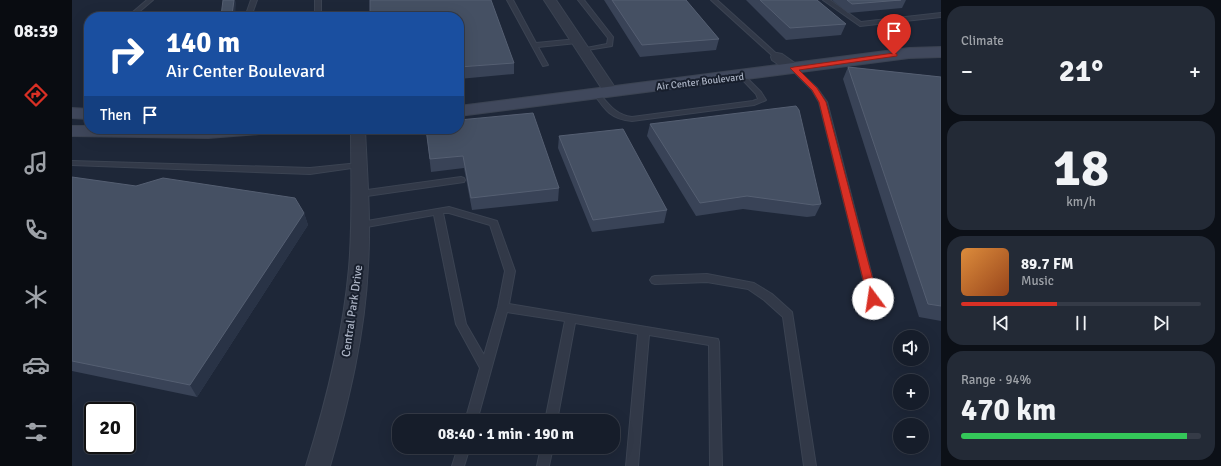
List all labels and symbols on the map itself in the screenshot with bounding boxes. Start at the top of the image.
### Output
pin [877,14,911,55]
street label: Air Center Boulevard [656,71,745,93]
street label: Central Park Drive [339,264,366,358]
position arrow [852,278,894,320]
speed limit sign: 20 [84,402,136,454]

